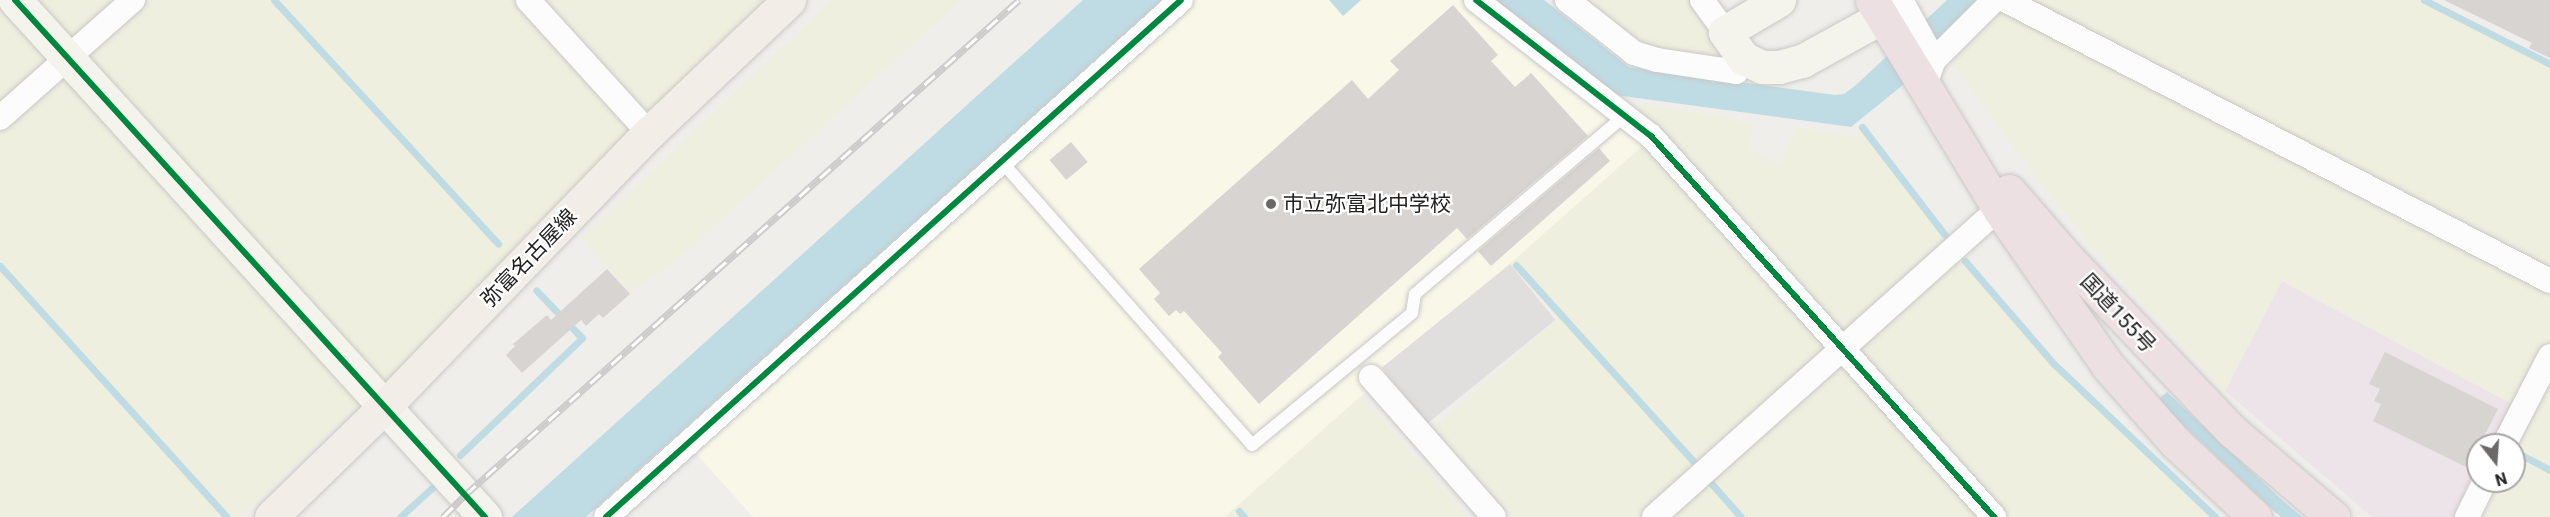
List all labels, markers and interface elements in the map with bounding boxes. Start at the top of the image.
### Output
place label: 市立弥富北中学校 [1283,191,1451,217]
marker: 市立弥富北中学校 [1264,197,1278,211]
street label: 弥富名古屋線 [476,204,582,312]
street label: 国道155号 [2075,268,2161,358]
north arrow [2466,433,2526,493]
text: N [2493,468,2509,490]

